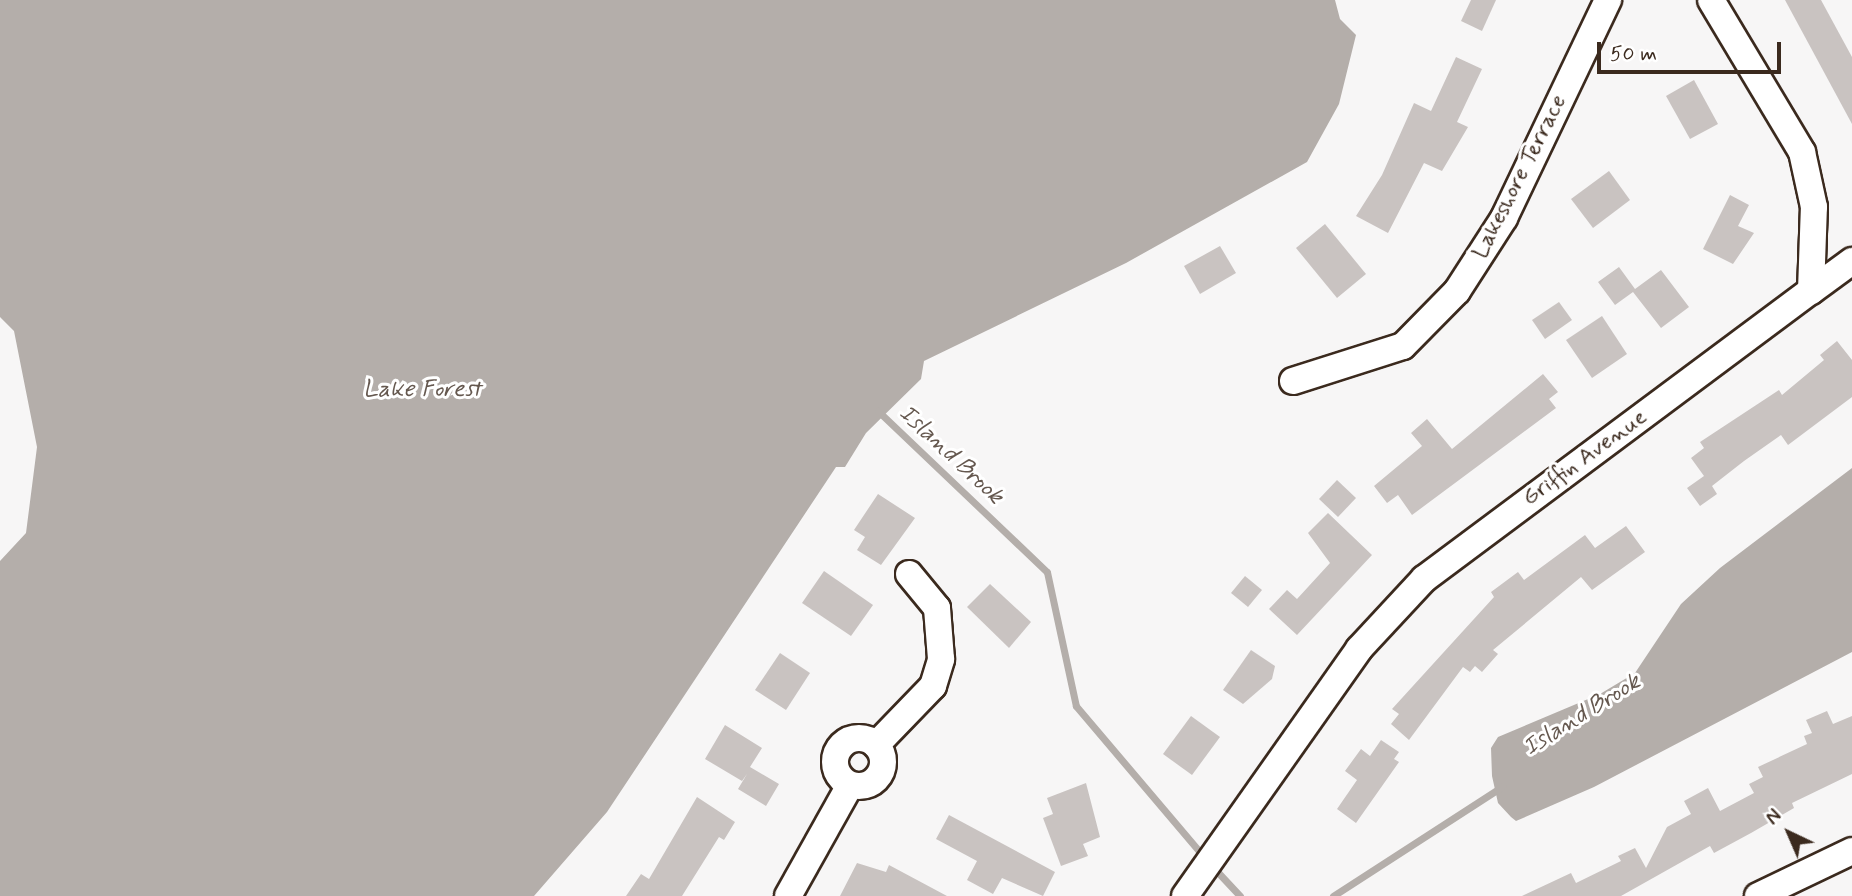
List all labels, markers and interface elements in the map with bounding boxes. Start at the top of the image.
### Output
scale bar [1600,28,1784,72]
text: 50 m [1610,40,1657,68]
street label: Lakeshore Terrace [1468,92,1572,262]
water label: Lake Forest [363,376,481,404]
water label: Island Brook [893,399,1009,511]
street label: Griffin Avenue [1520,406,1650,510]
water label: Island Brook [1518,668,1646,762]
north arrow [1754,798,1824,868]
text: N [1761,804,1787,831]

